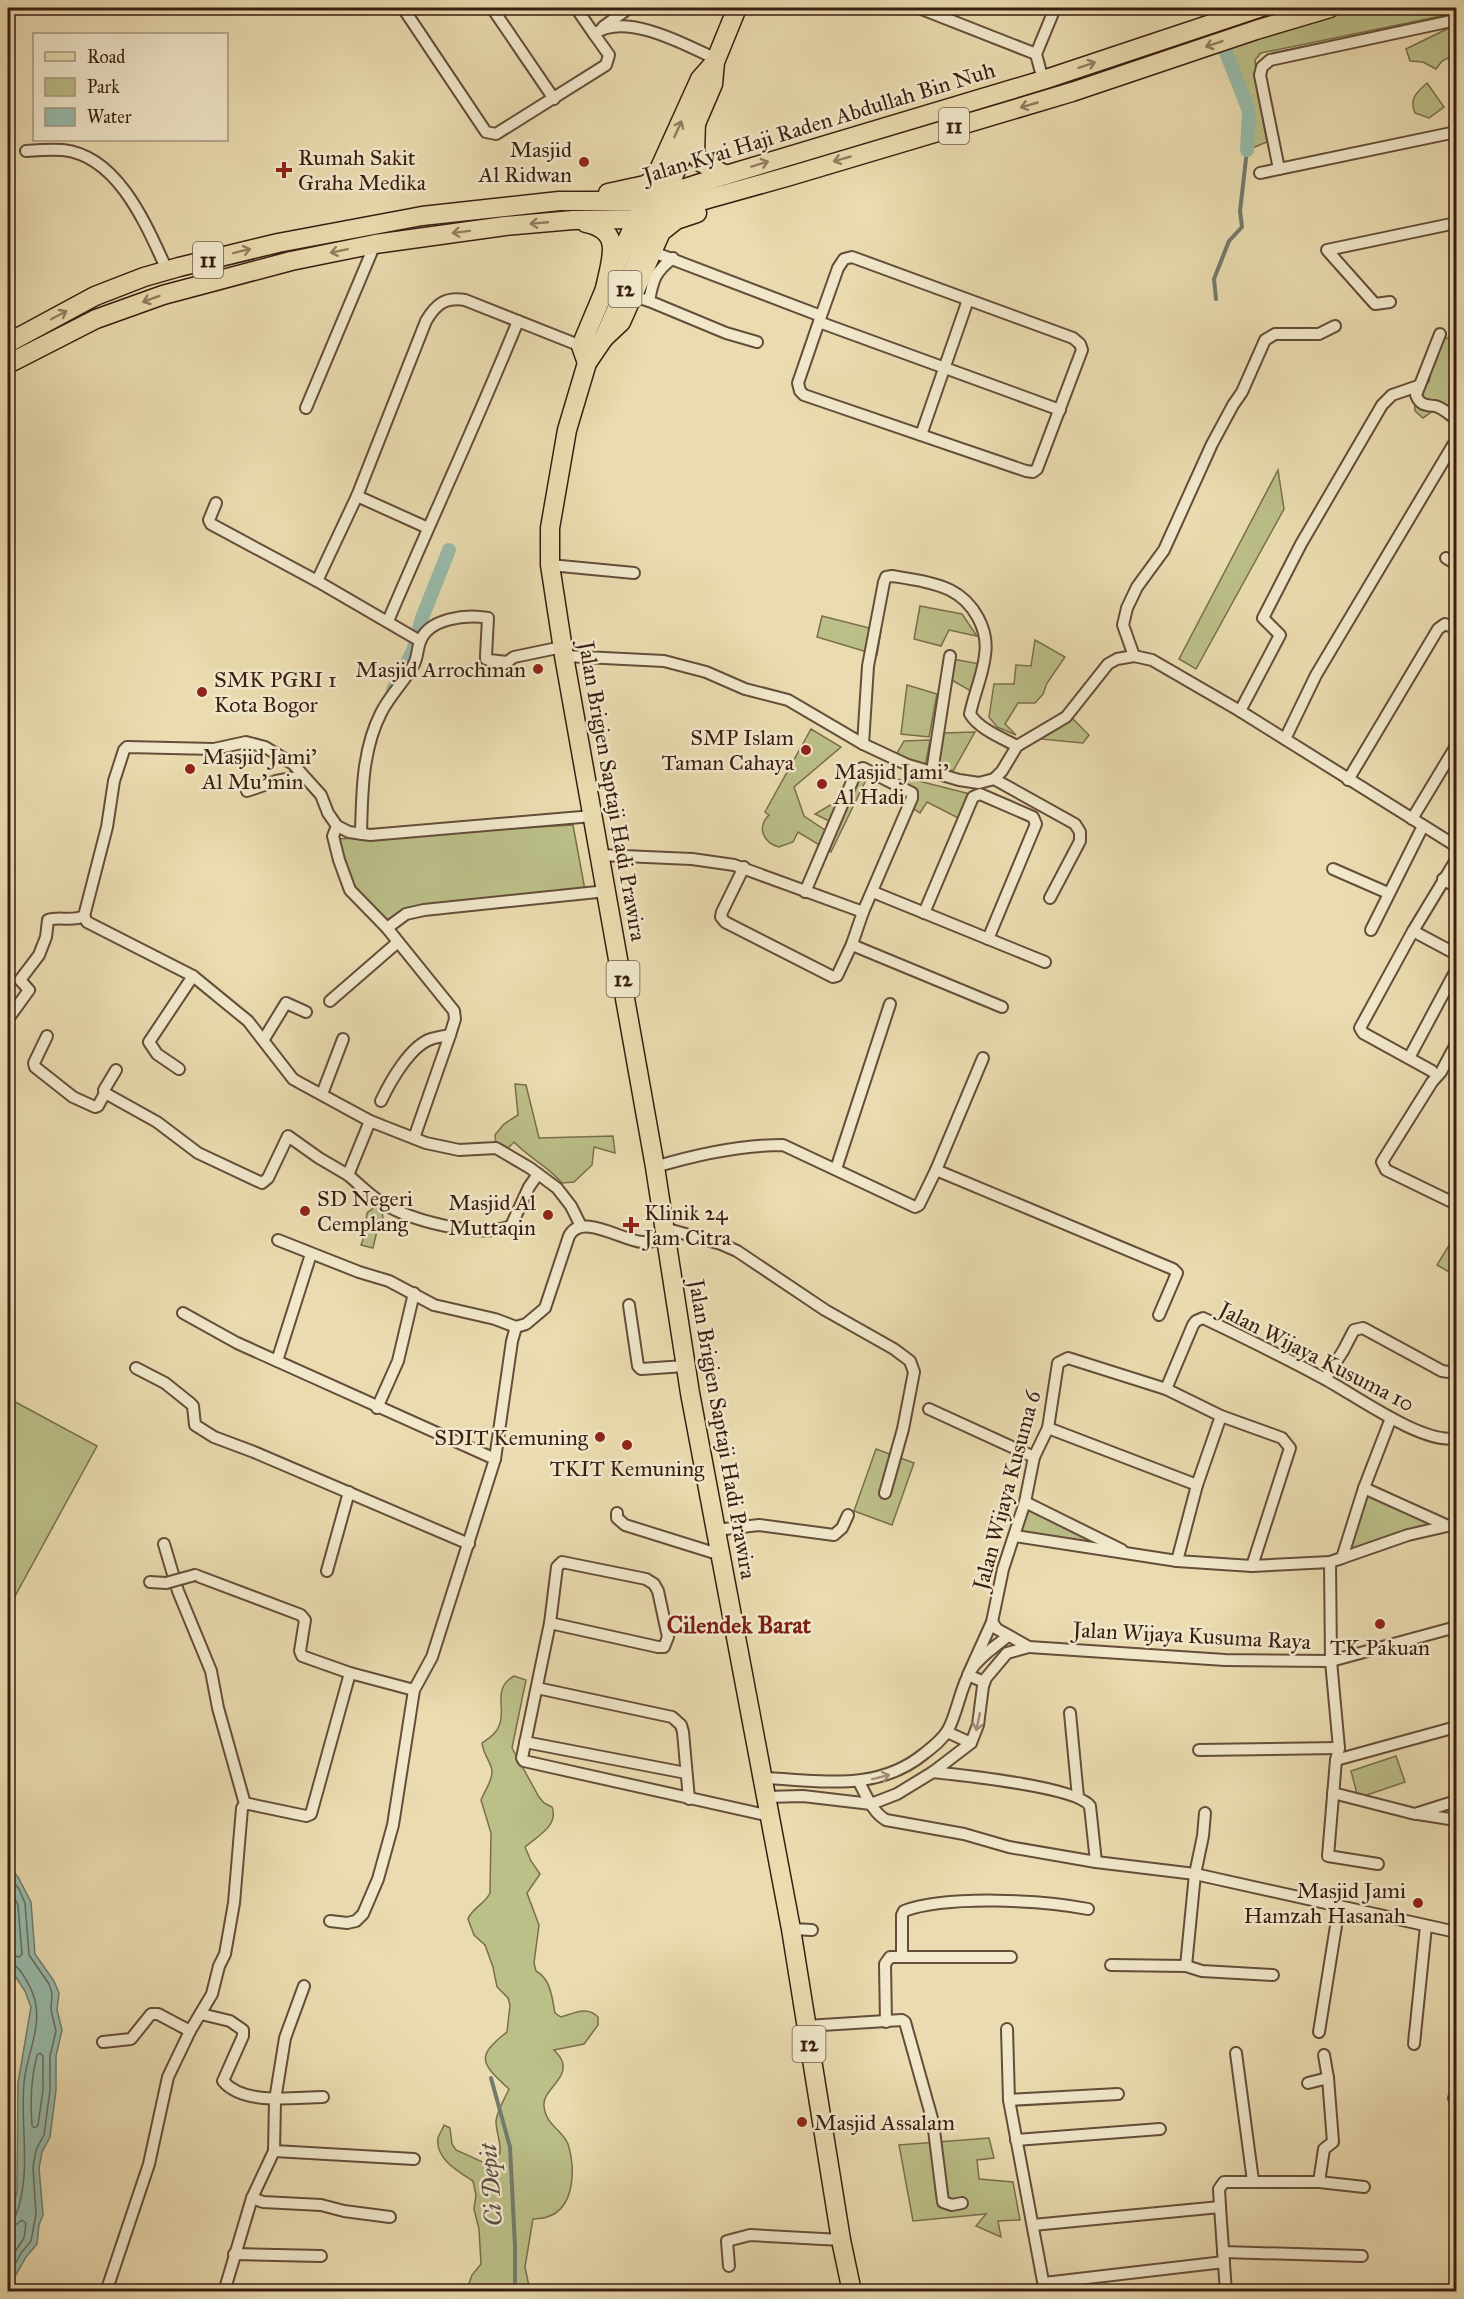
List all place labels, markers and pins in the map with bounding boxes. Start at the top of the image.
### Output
place label: Masjid Al Ridwan [478,136,572,188]
place label: Rumah Sakit Graha Medika [298,144,427,196]
marker: Masjid Al Ridwan [577,155,591,169]
marker: Rumah Sakit Graha Medika [275,161,293,179]
place label: Masjid Arrochman [355,656,526,683]
marker: Masjid Arrochman [531,662,545,676]
place label: SMK PGRI 1 Kota Bogor [214,666,337,718]
marker: SMK PGRI 1 Kota Bogor [195,685,209,699]
place label: SMP Islam Taman Cahaya [661,724,795,776]
place label: Masjid Jami' Al Mu'min [201,743,317,795]
marker: SMP Islam Taman Cahaya [799,743,813,757]
place label: Masjid Jami' Al Hadi [833,758,949,810]
marker: Masjid Jami' Al Mu'min [183,762,197,776]
marker: Masjid Jami' Al Hadi [815,777,829,791]
place label: SD Negeri Cemplang [317,1185,413,1237]
place label: Masjid Al Muttaqin [448,1189,536,1241]
place label: Klinik 24 Jam Citra [642,1199,732,1251]
marker: SD Negeri Cemplang [298,1204,312,1218]
marker: Masjid Al Muttaqin [541,1208,555,1222]
marker: Klinik 24 Jam Citra [622,1216,640,1234]
place label: SDIT Kemuning [434,1424,589,1451]
marker: SDIT Kemuning [593,1430,607,1444]
marker: TKIT Kemuning [620,1438,634,1452]
place label: TKIT Kemuning [550,1455,705,1482]
marker: TK Pakuan [1373,1617,1387,1631]
place label: TK Pakuan [1330,1634,1430,1661]
place label: Masjid Jami Hamzah Hasanah [1244,1877,1406,1929]
marker: Masjid Jami Hamzah Hasanah [1411,1896,1425,1910]
place label: Masjid Assalam [814,2109,955,2136]
marker: Masjid Assalam [795,2115,809,2129]

